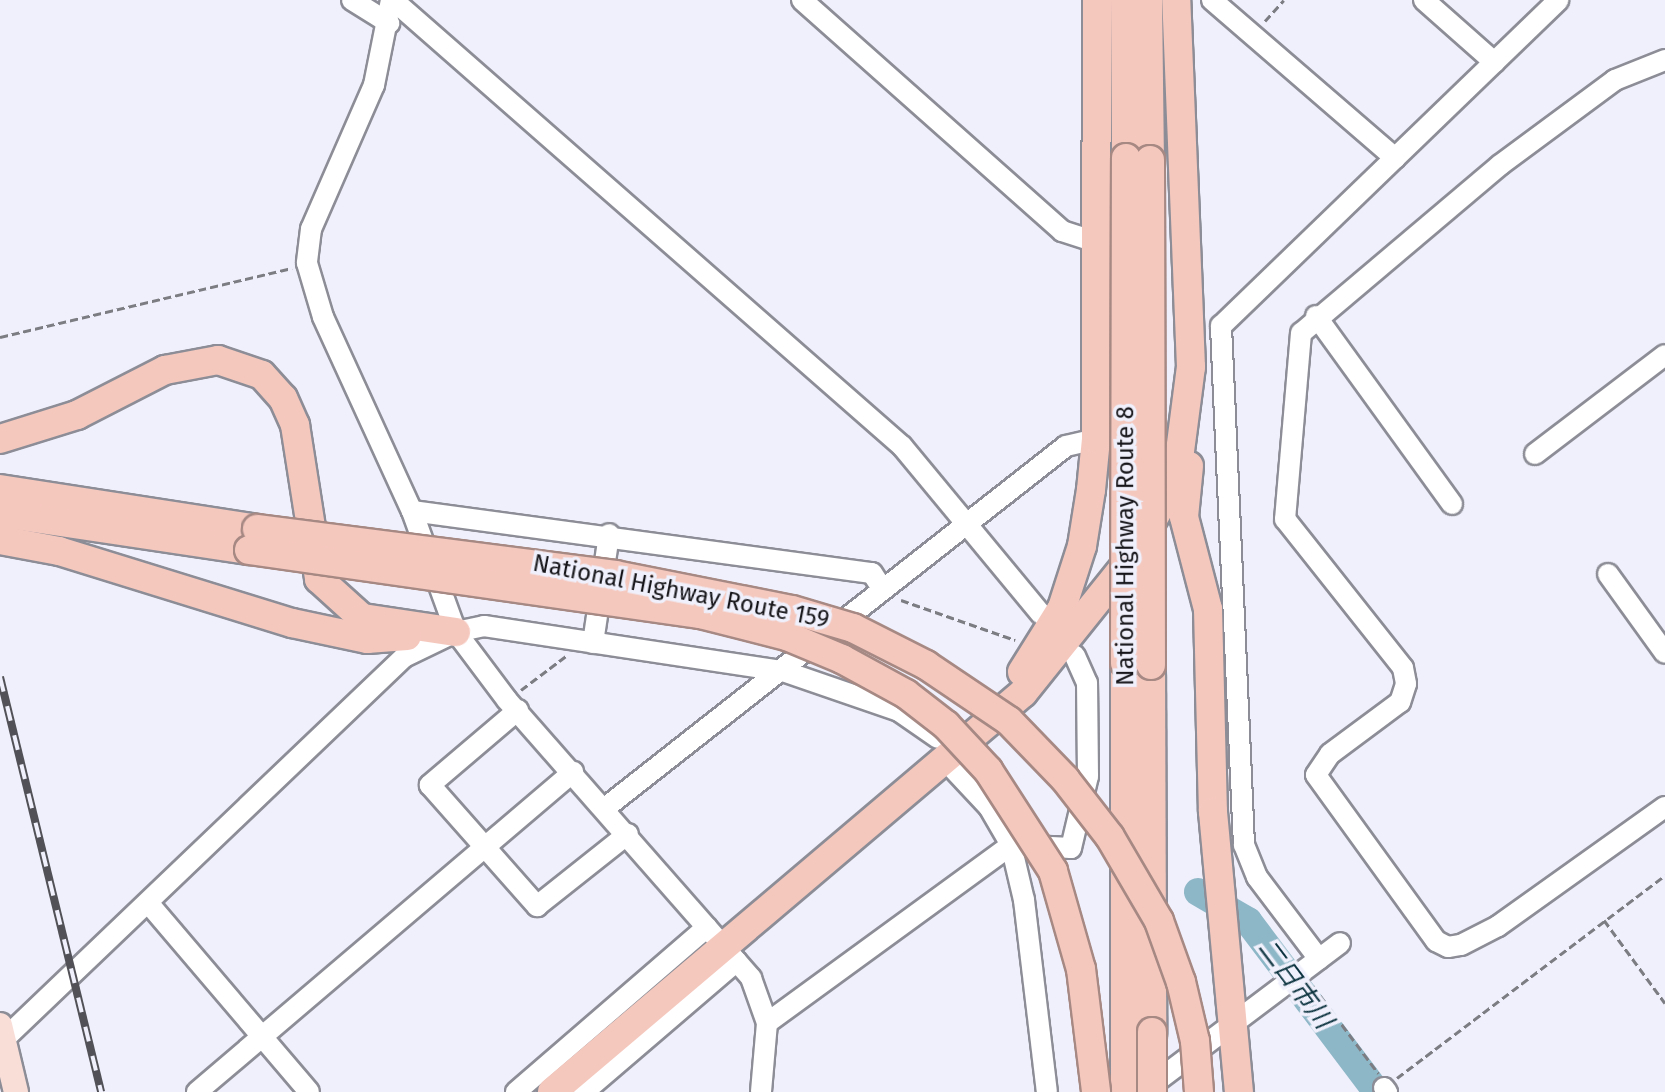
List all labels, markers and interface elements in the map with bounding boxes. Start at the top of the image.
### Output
street label: National Highway Route 8 [1112,406,1140,686]
street label: National Highway Route 159 [530,549,832,635]
water label: 二日市川 [1251,933,1339,1035]

